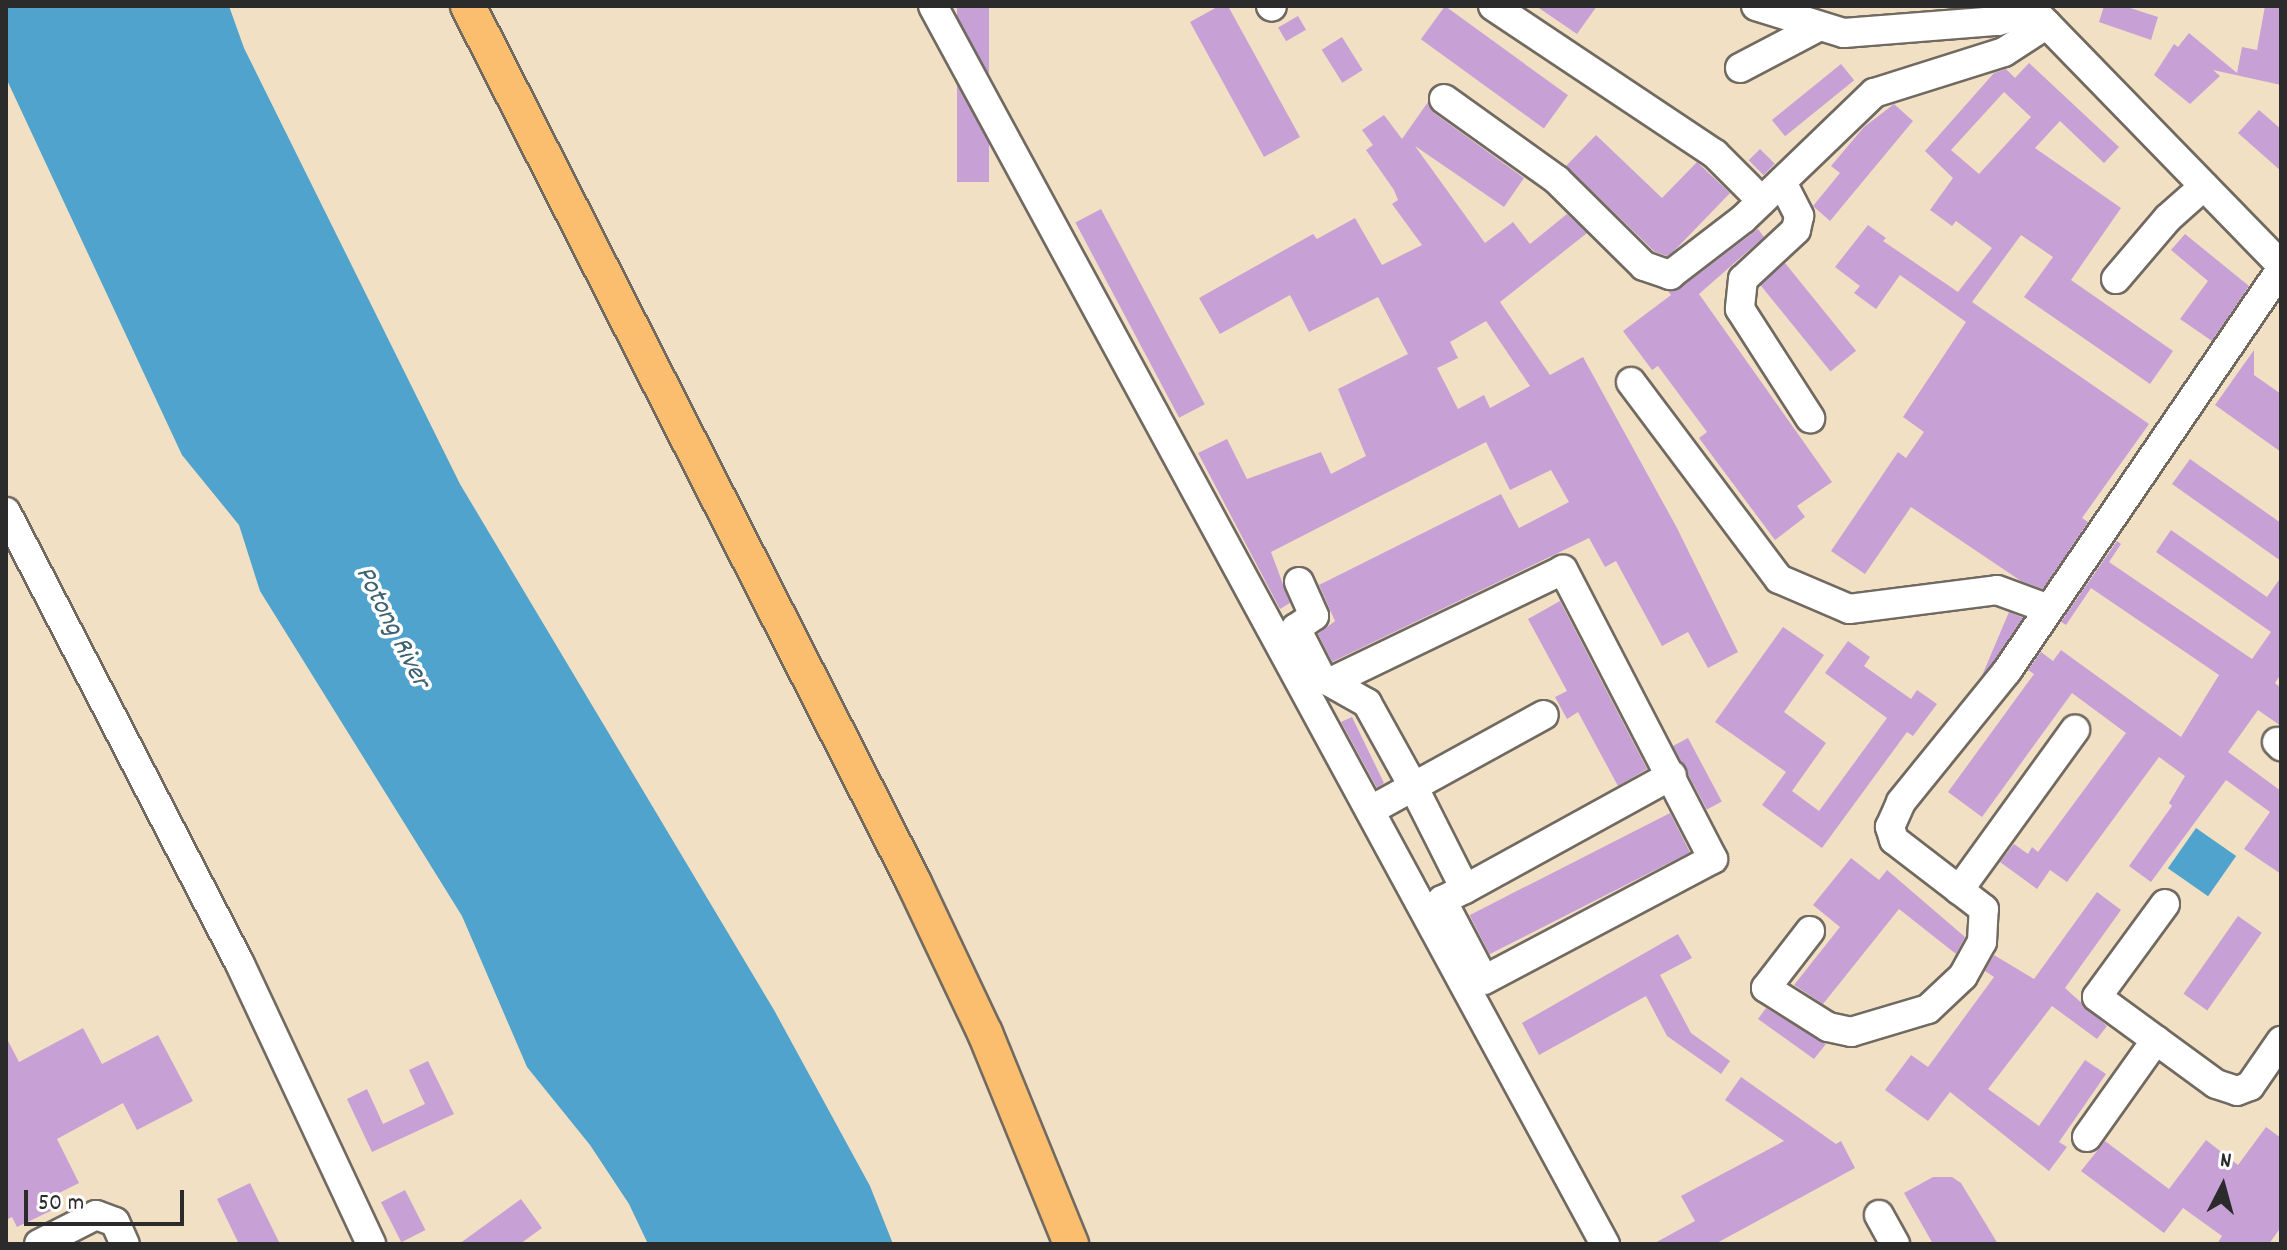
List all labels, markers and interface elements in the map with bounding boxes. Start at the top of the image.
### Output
water label: Potong River [346,561,436,695]
north arrow [2183,1146,2263,1226]
text: N [2219,1146,2233,1178]
scale bar [28,1174,188,1224]
text: 50 m [38,1187,84,1221]

